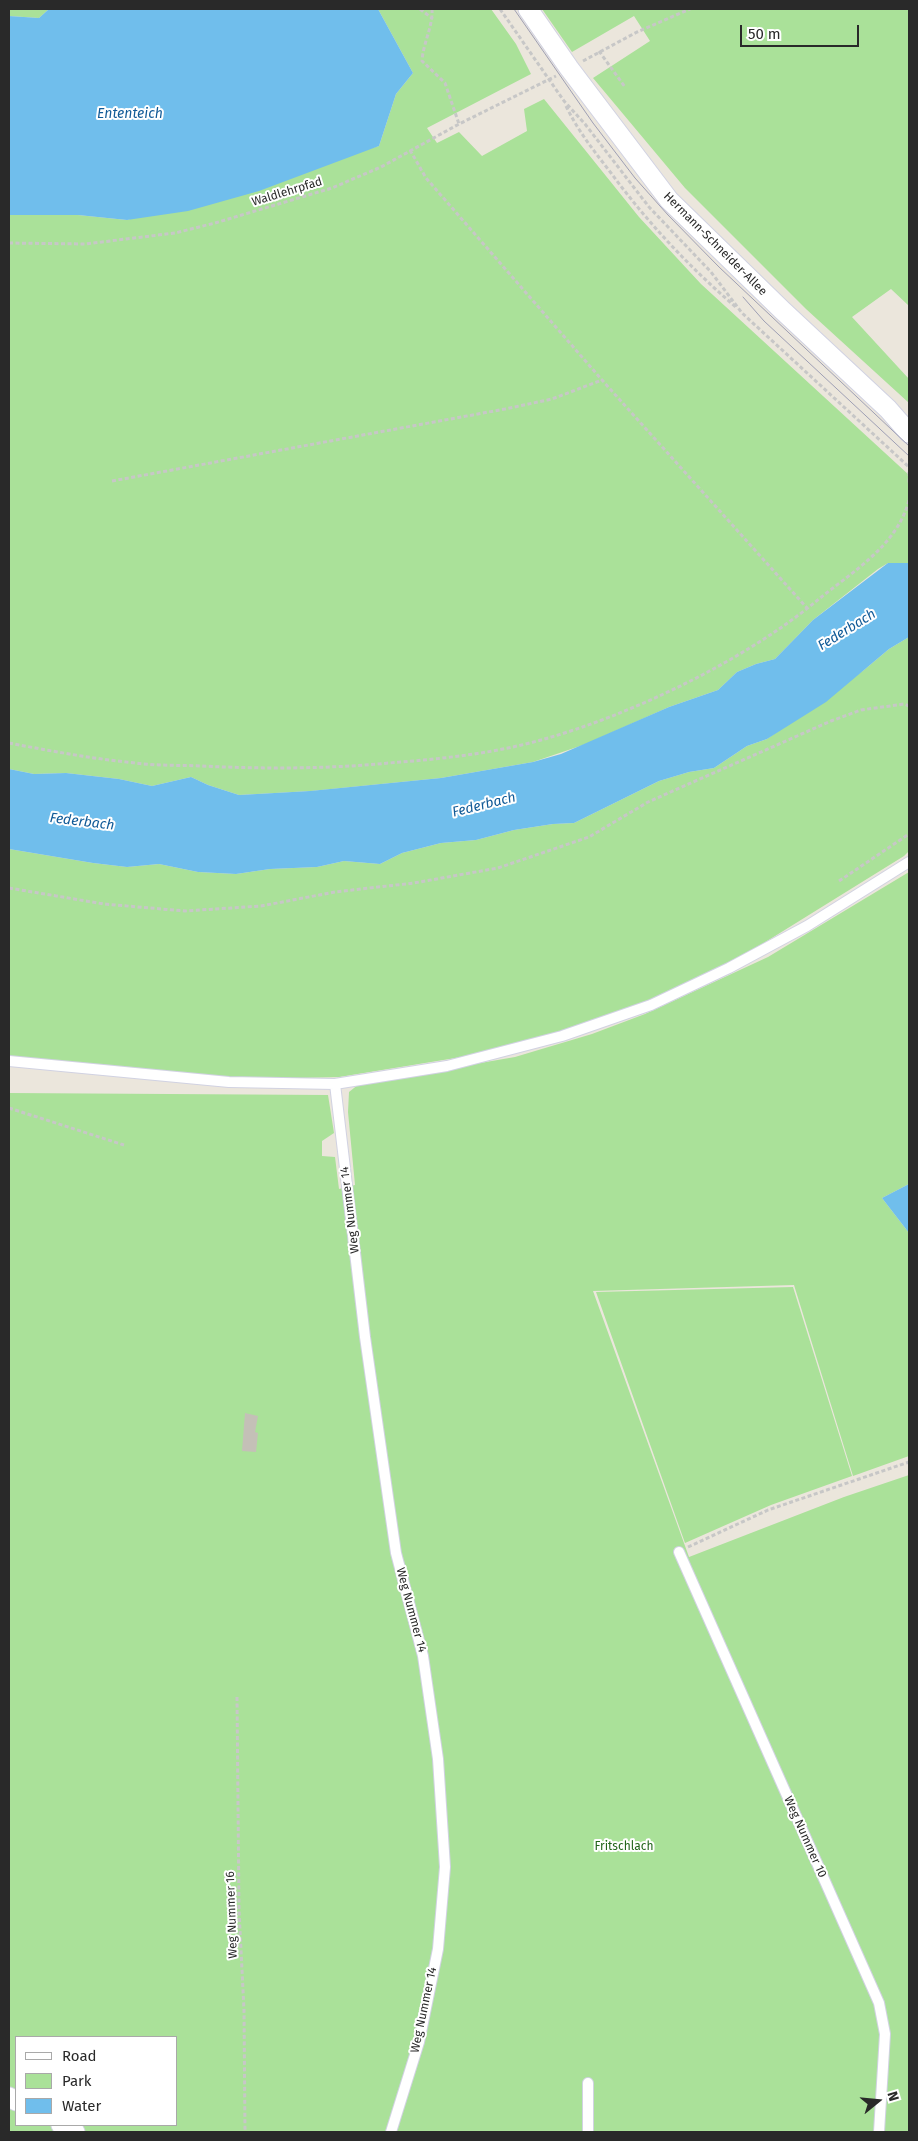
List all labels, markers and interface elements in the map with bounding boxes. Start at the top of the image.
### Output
scale bar [743,15,862,47]
text: 50 m [748,25,781,43]
water label: Ententeich [97,106,163,122]
street label: Waldlehrpfad [250,174,324,210]
street label: Hermann-Schneider-Allee [660,189,770,299]
water label: Federbach [815,606,879,654]
water label: Federbach [450,789,518,821]
water label: Federbach [49,810,115,834]
street label: Weg Nummer 14 [338,1166,362,1254]
street label: Weg Nummer 14 [393,1566,429,1654]
street label: Weg Nummer 10 [781,1794,829,1880]
park label: Fritschlach [595,1840,653,1854]
street label: Weg Nummer 16 [223,1871,241,1959]
street label: Weg Nummer 14 [408,1966,440,2054]
legend [15,2036,178,2126]
text: Road [62,2047,97,2065]
text: Park [62,2072,92,2090]
north arrow [853,2076,903,2126]
text: N [883,2090,902,2103]
text: Water [62,2097,101,2115]

